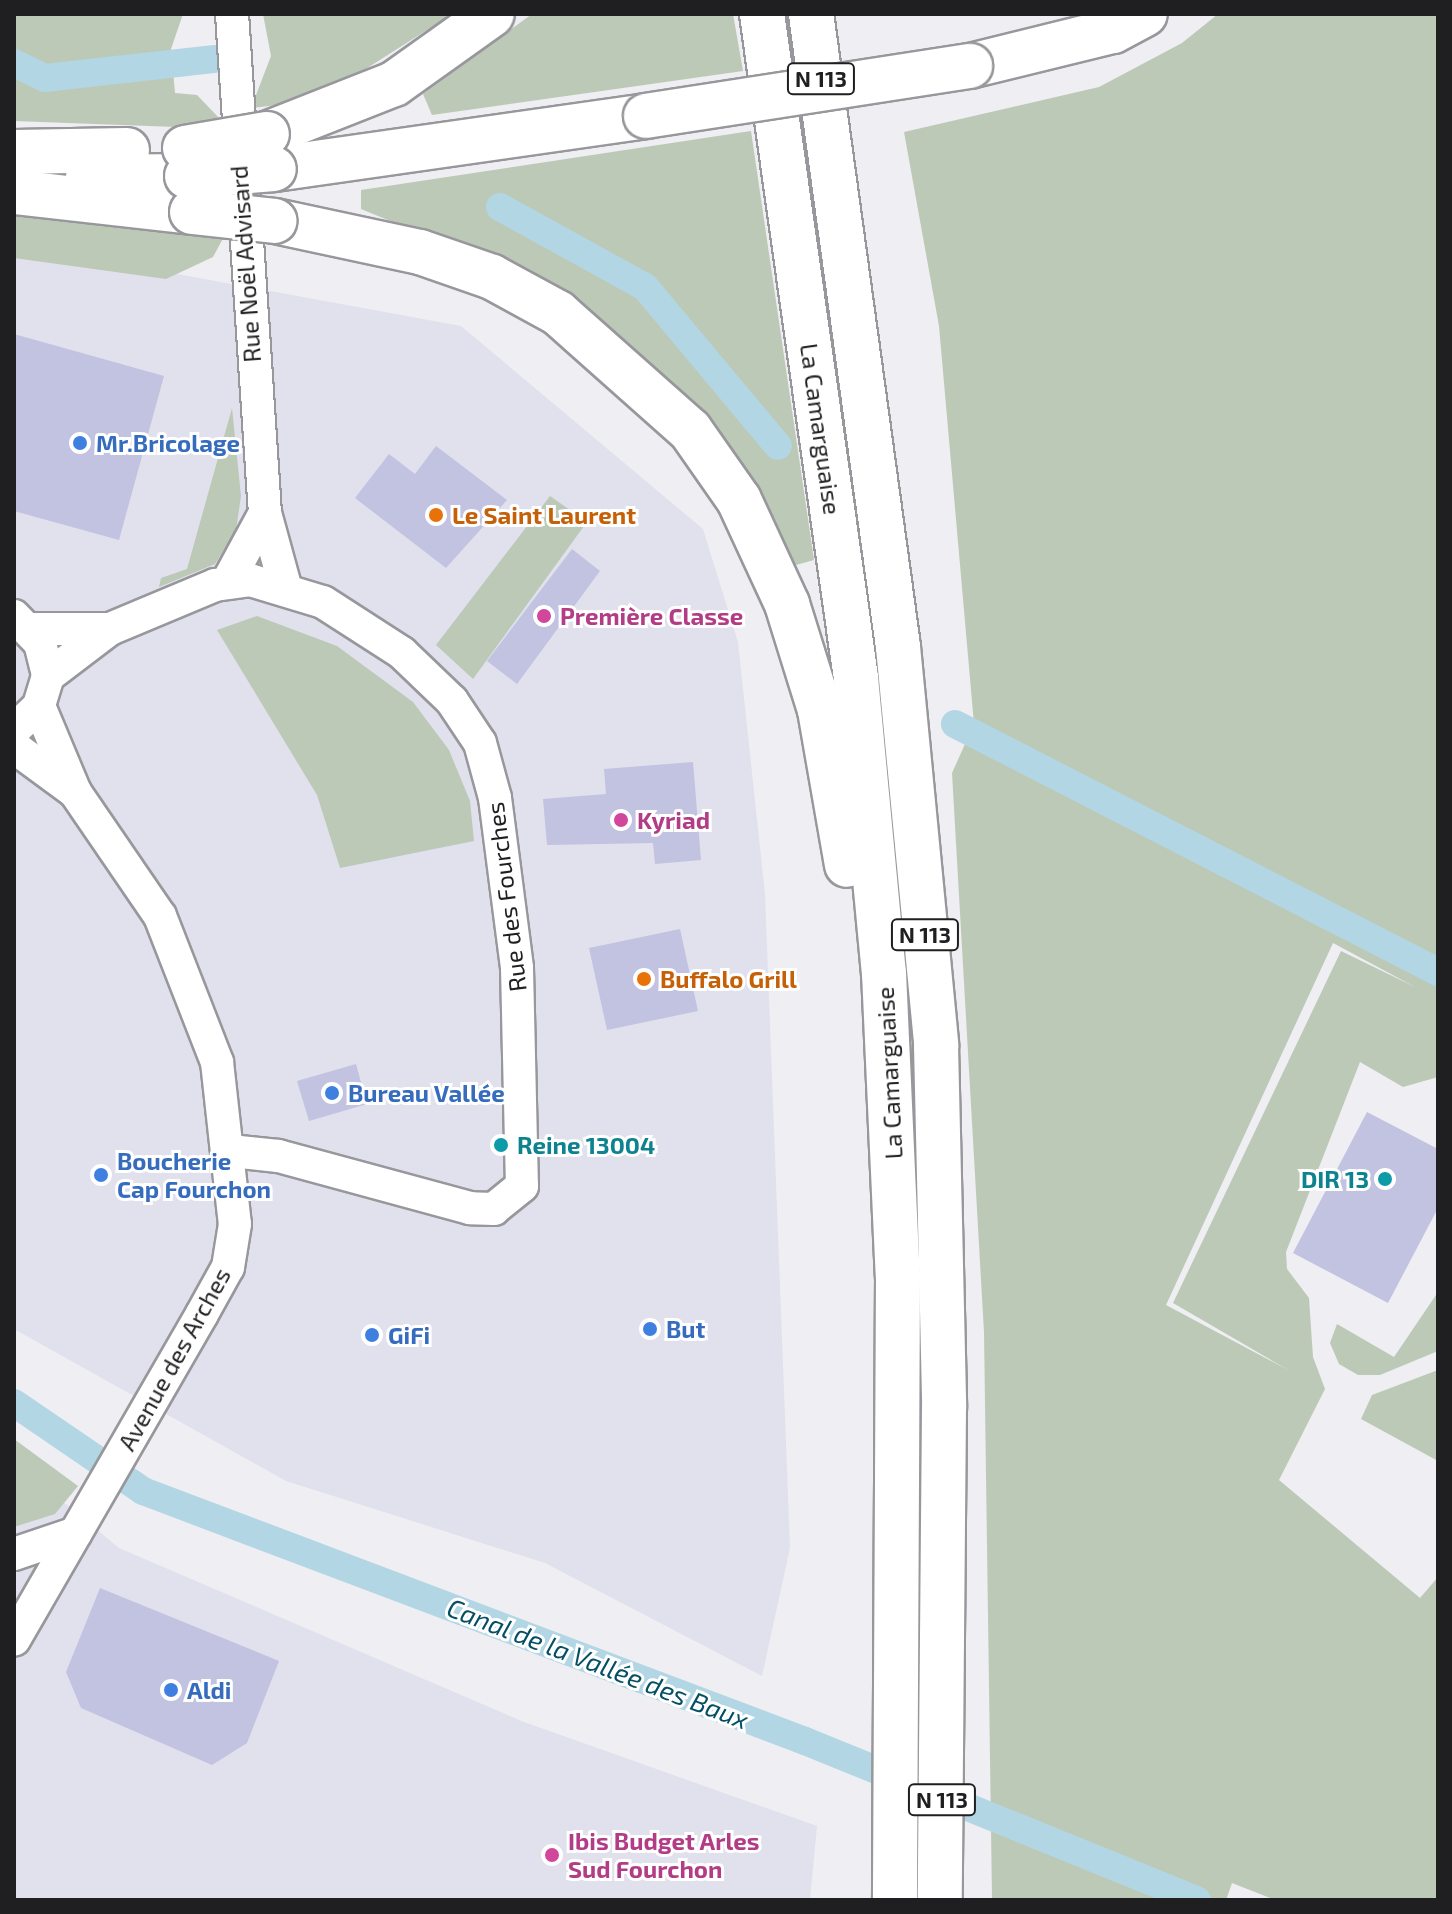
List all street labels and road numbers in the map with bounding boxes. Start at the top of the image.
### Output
road number: N 113 [785,61,857,97]
street label: Rue Noël Advisard [224,164,266,364]
street label: La Camarguaise [795,341,847,517]
street label: Rue des Fourches [480,801,532,993]
road number: N 113 [889,917,961,953]
street label: La Camarguaise [870,986,908,1160]
street label: Avenue des Arches [112,1262,236,1456]
road number: N 113 [906,1782,978,1818]

